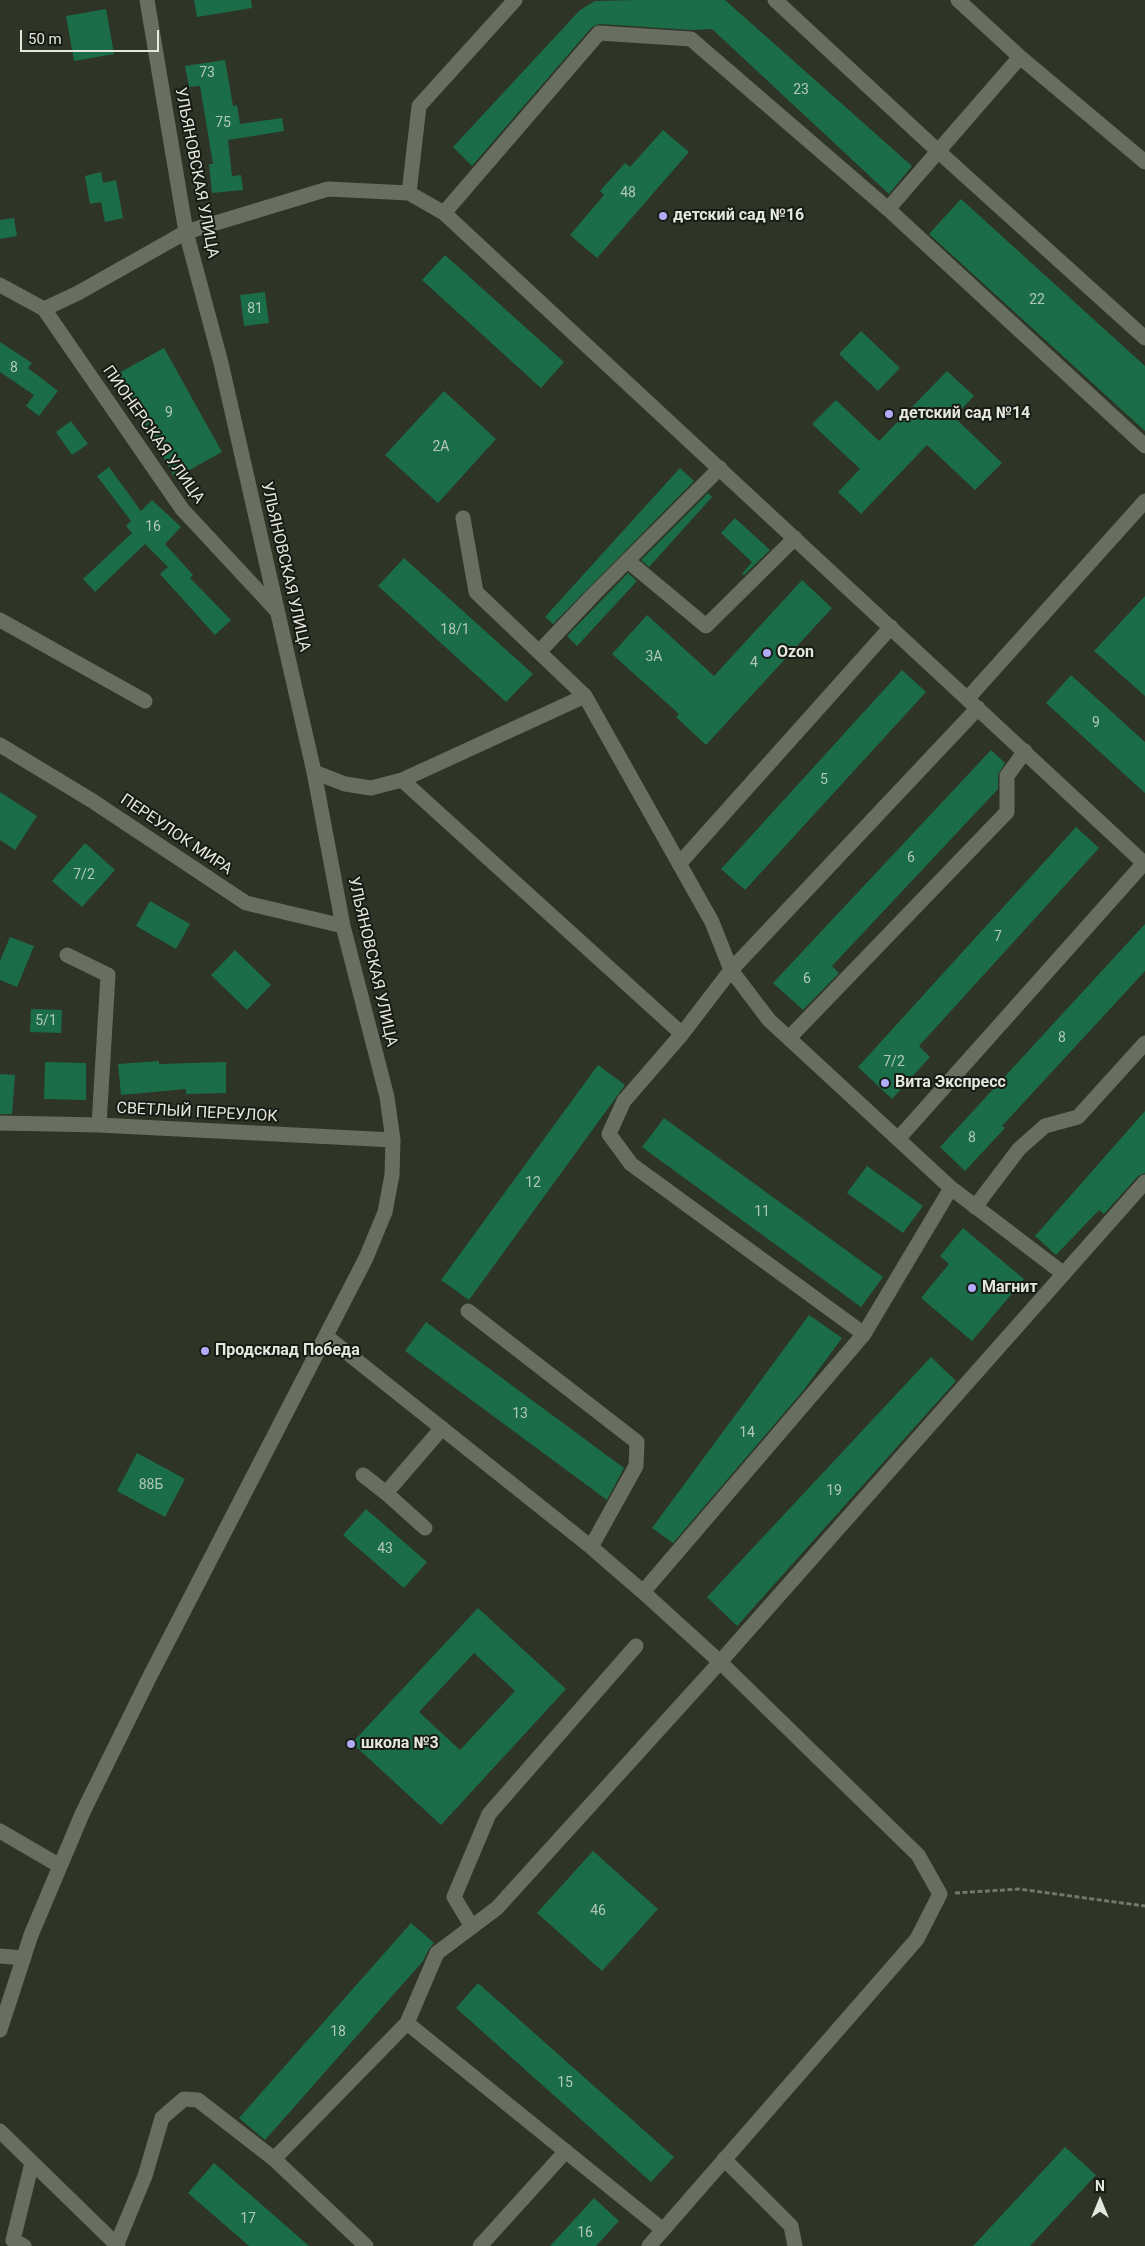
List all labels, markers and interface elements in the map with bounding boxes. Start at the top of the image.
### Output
scale bar [22,20,161,52]
text: 50 m [28,30,62,48]
house number: 73 [199,65,215,81]
house number: 23 [793,82,809,98]
street label: УЛЬЯНОВСКАЯ УЛИЦА [170,86,222,260]
house number: 75 [215,115,231,131]
house number: 48 [620,185,636,201]
place label: детский сад №16 [673,206,804,226]
marker: детский сад №16 [657,210,669,222]
house number: 22 [1029,292,1045,308]
house number: 81 [247,301,263,317]
house number: 8 [10,360,18,376]
street label: ПИОНЕРСКАЯ УЛИЦА [98,362,208,508]
place label: детский сад №14 [899,404,1030,424]
house number: 9 [165,405,173,421]
marker: детский сад №14 [883,408,895,420]
house number: 2А [432,439,450,455]
street label: УЛЬЯНОВСКАЯ УЛИЦА [256,480,314,654]
house number: 16 [145,519,161,535]
house number: 18/1 [440,622,470,638]
place label: Ozon [777,643,814,663]
marker: Ozon [761,647,773,659]
house number: 3А [645,649,663,665]
house number: 4 [750,655,758,671]
house number: 9 [1092,715,1100,731]
house number: 5 [820,772,828,788]
street label: ПЕРЕУЛОК МИРА [116,790,236,880]
house number: 6 [907,850,915,866]
house number: 7/2 [73,867,95,883]
street label: УЛЬЯНОВСКАЯ УЛИЦА [343,875,401,1049]
house number: 7 [994,929,1002,945]
house number: 6 [803,971,811,987]
house number: 5/1 [35,1013,57,1029]
house number: 8 [1058,1030,1066,1046]
house number: 7/2 [883,1054,905,1070]
place label: Вита Экспресс [895,1073,1006,1093]
marker: Вита Экспресс [879,1077,891,1089]
street label: СВЕТЛЫЙ ПЕРЕУЛОК [116,1099,278,1127]
house number: 8 [968,1130,976,1146]
house number: 12 [525,1175,541,1191]
house number: 11 [754,1204,770,1220]
place label: Магнит [982,1278,1038,1298]
marker: Магнит [966,1282,978,1294]
place label: Продсклад Победа [215,1341,360,1361]
marker: Продсклад Победа [199,1345,211,1357]
house number: 13 [512,1406,528,1422]
house number: 14 [739,1425,755,1441]
house number: 88Б [139,1477,163,1493]
house number: 19 [826,1483,842,1499]
house number: 43 [377,1541,393,1557]
place label: школа №3 [361,1734,439,1754]
marker: школа №3 [345,1738,357,1750]
house number: 46 [590,1903,606,1919]
house number: 18 [330,2024,346,2040]
house number: 15 [557,2075,573,2091]
north arrow [1075,2176,1125,2226]
text: N [1095,2178,1105,2194]
house number: 17 [240,2211,256,2227]
house number: 16 [577,2225,593,2241]

